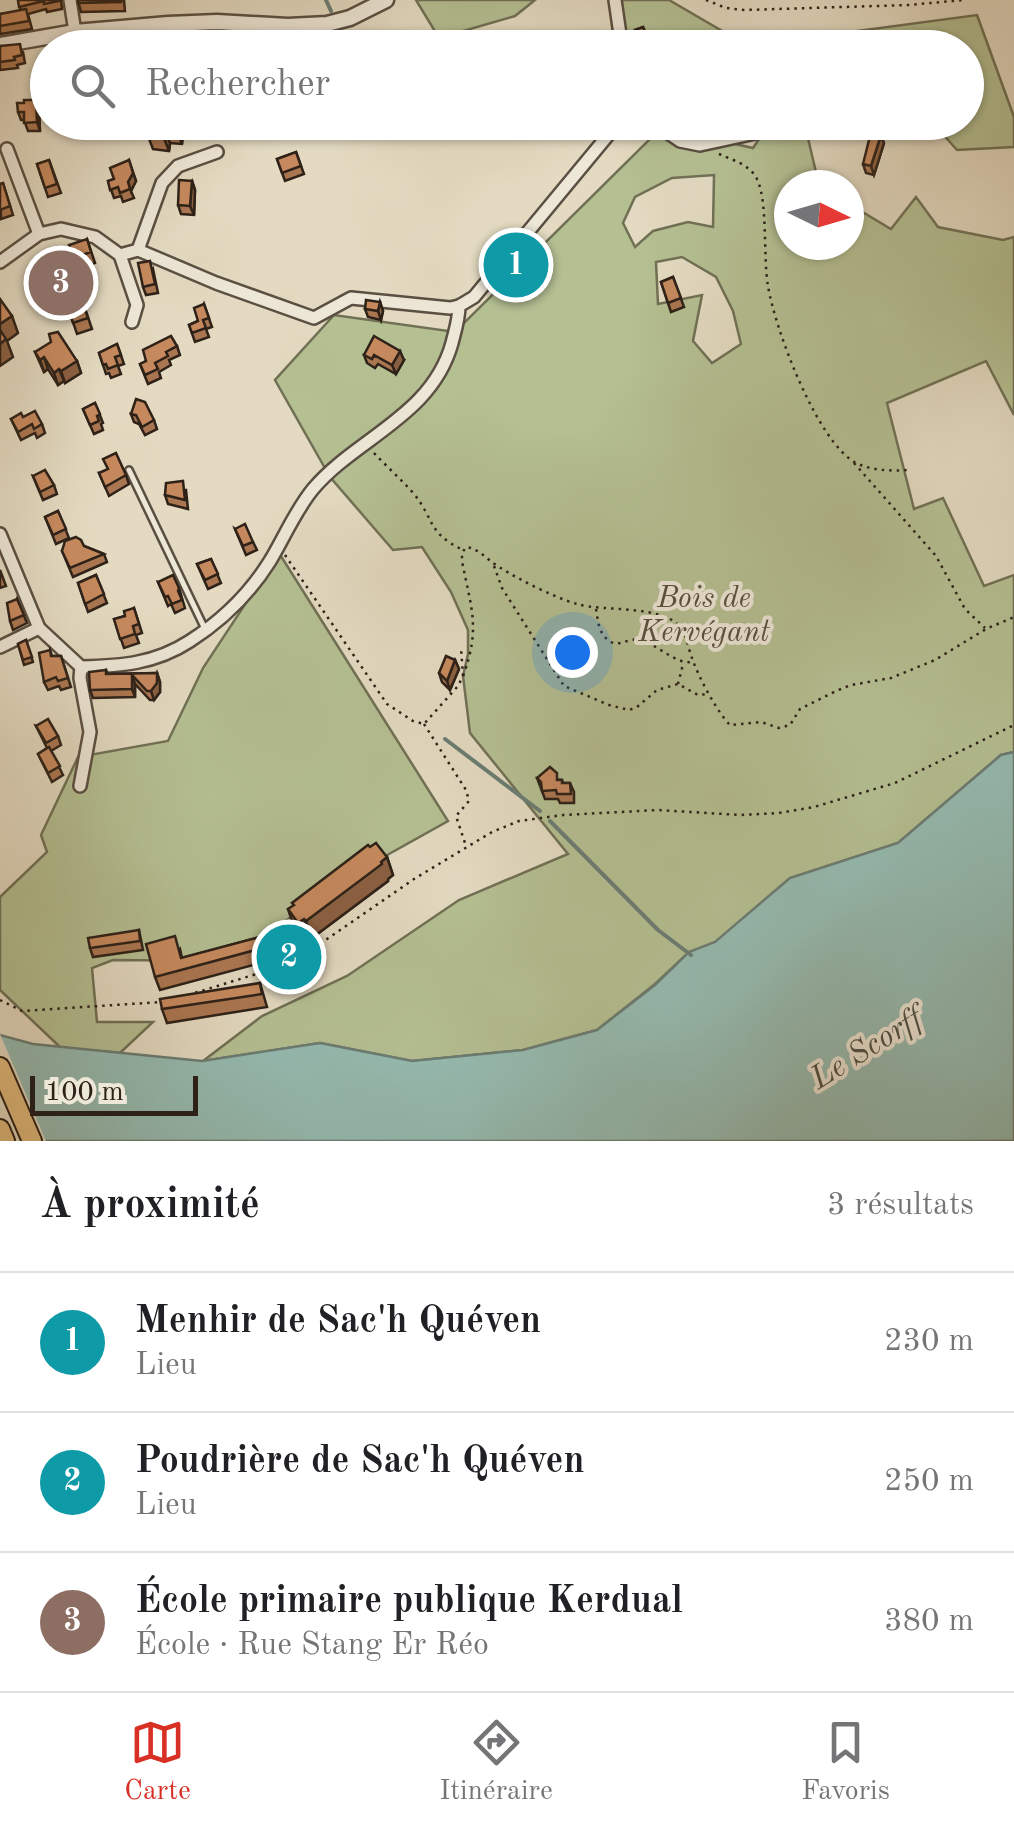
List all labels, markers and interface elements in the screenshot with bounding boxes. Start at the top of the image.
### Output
search box [30,30,984,140]
icon: search [65,58,120,113]
text: Rechercher [145,66,330,104]
north arrow [774,170,864,260]
pin: 1 [484,228,548,302]
pin: 3 [28,246,94,320]
park label: Bois de Kervégant [637,584,770,648]
your location [547,627,598,678]
pin: 2 [256,920,322,994]
water label: Le Scorff [805,1000,934,1097]
scale bar [30,1071,198,1116]
text: 100 m [45,1079,124,1107]
text: À proximité [40,1185,260,1227]
text: 3 résultats [827,1190,974,1222]
text: Menhir de Sac'h Quéven [135,1303,541,1341]
text: 1 [63,1326,82,1358]
text: 230 m [884,1326,974,1358]
text: Lieu [135,1350,197,1382]
text: Poudrière de Sac'h Quéven [135,1443,585,1481]
text: 2 [63,1466,82,1498]
text: 250 m [884,1466,974,1498]
text: Lieu [135,1490,197,1522]
text: École primaire publique Kerdual [135,1583,683,1621]
text: 3 [63,1606,82,1638]
text: 380 m [884,1606,974,1638]
text: École · Rue Stang Er Réo [135,1630,489,1662]
tab: Carte [124,1715,191,1810]
tab: Itinéraire [439,1715,553,1810]
tab: Favoris [801,1715,890,1810]

